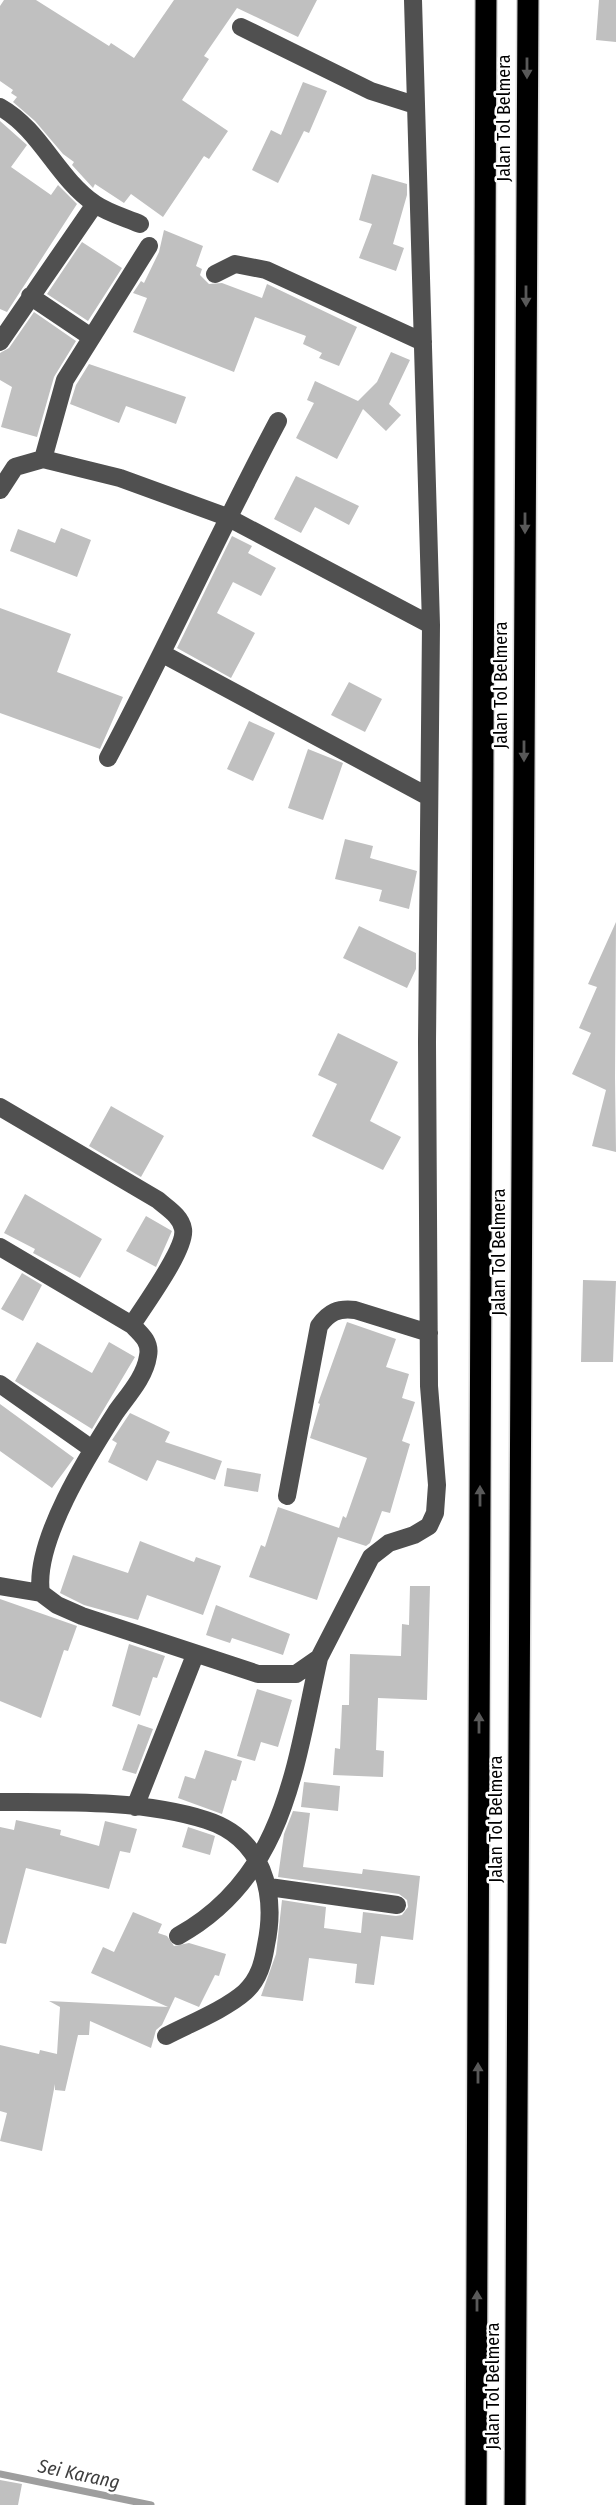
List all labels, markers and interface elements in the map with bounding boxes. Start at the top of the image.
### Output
street label: Jalan Tol Belmera [493,54,515,182]
one-way arrow [521,57,533,79]
one-way arrow [520,285,532,307]
one-way arrow [519,512,531,534]
street label: Jalan Tol Belmera [490,621,512,749]
one-way arrow [518,740,530,762]
street label: Jalan Tol Belmera [488,1188,510,1316]
one-way arrow [474,1484,486,1506]
one-way arrow [473,1712,485,1734]
street label: Jalan Tol Belmera [485,1755,507,1883]
one-way arrow [472,2062,484,2084]
one-way arrow [471,2289,483,2311]
street label: Jalan Tol Belmera [482,2322,504,2450]
water label: Sei Karang [35,2454,122,2494]

